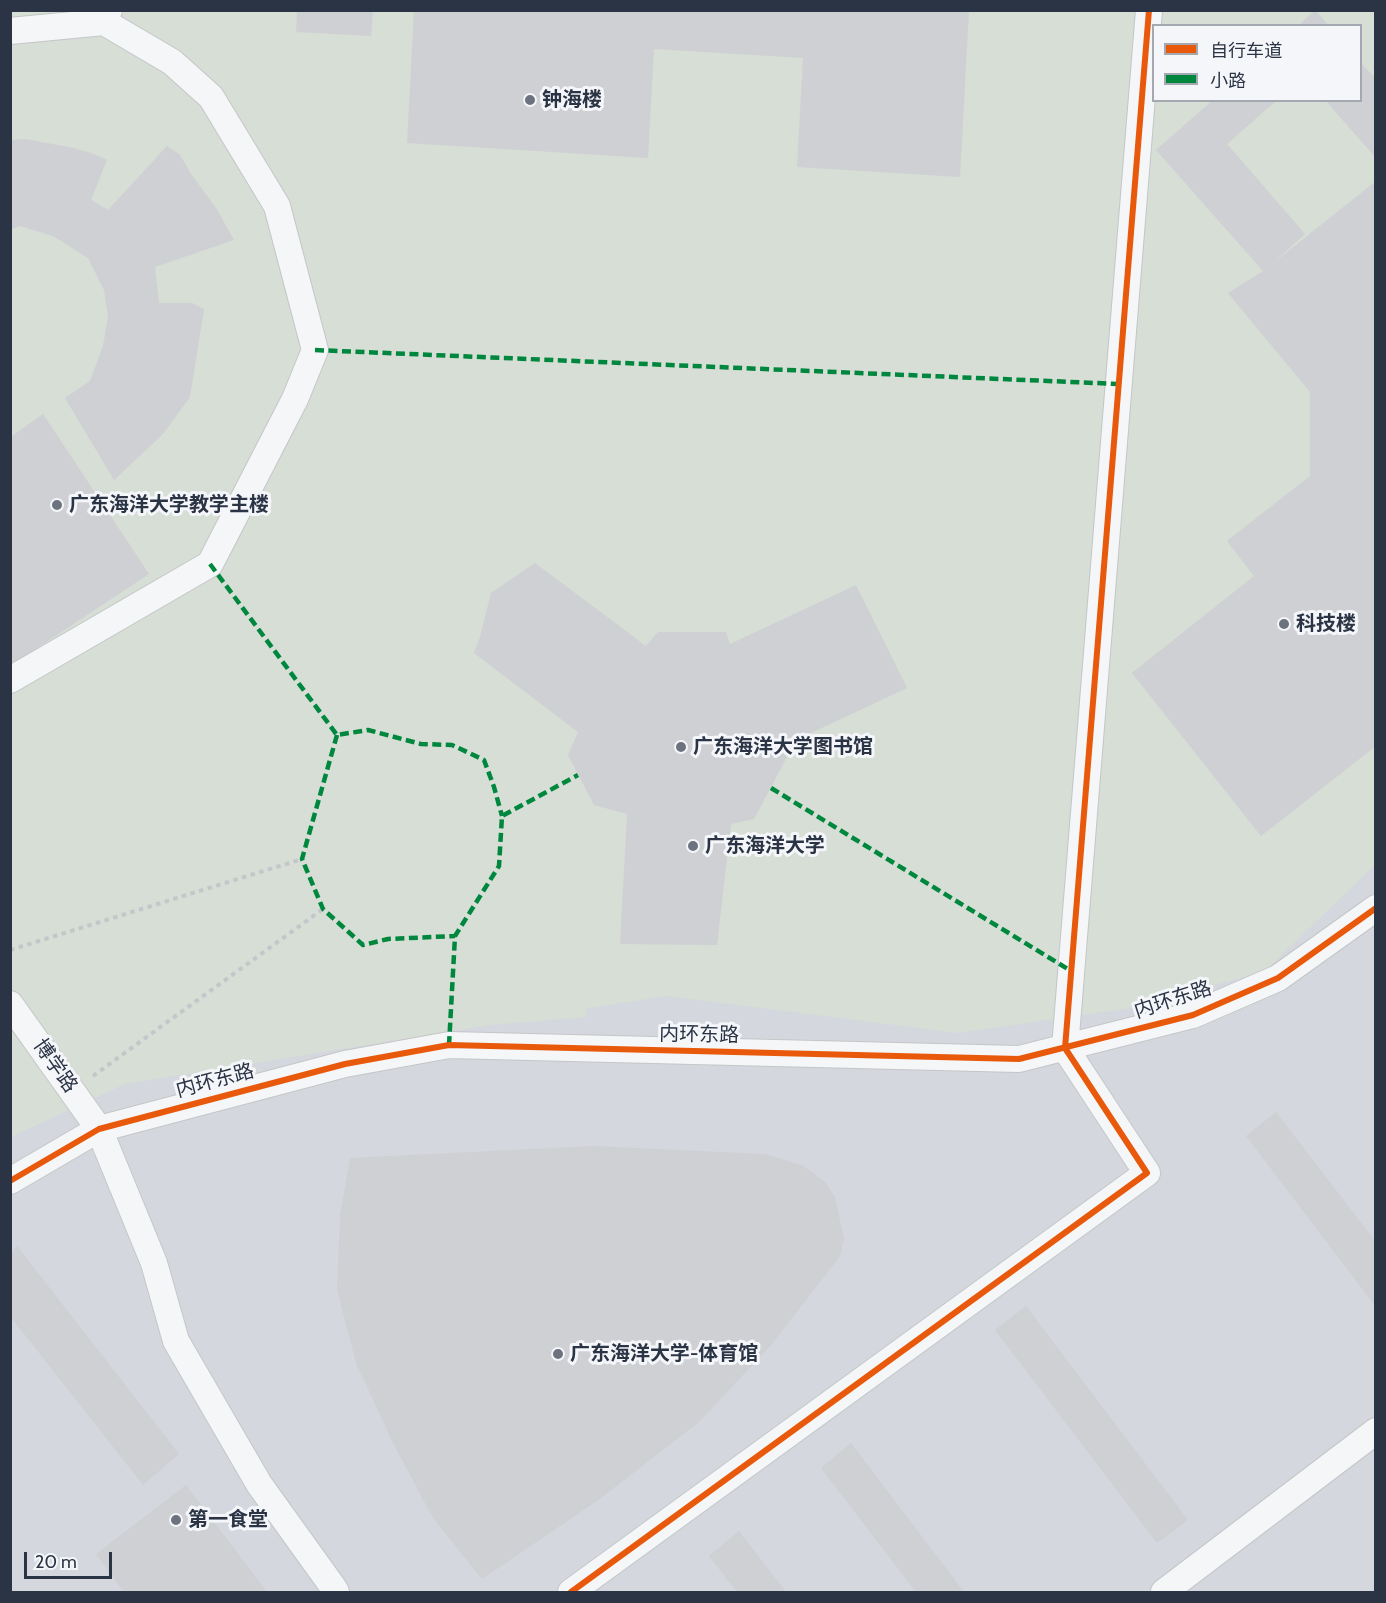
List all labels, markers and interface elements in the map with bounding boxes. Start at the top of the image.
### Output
legend [1152,24,1362,102]
text: 自行车道 [1210,40,1282,62]
text: 小路 [1210,70,1246,92]
place label: 钟海楼 [542,88,602,112]
marker: 钟海楼 [523,93,537,107]
place label: 广东海洋大学教学主楼 [69,493,269,517]
marker: 广东海洋大学教学主楼 [50,498,64,512]
place label: 科技楼 [1296,612,1356,636]
marker: 科技楼 [1277,617,1291,631]
place label: 广东海洋大学图书馆 [693,735,873,759]
marker: 广东海洋大学图书馆 [674,740,688,754]
place label: 广东海洋大学 [705,834,825,858]
marker: 广东海洋大学 [686,839,700,853]
street label: 内环东路 [1131,976,1215,1024]
street label: 内环东路 [659,1022,739,1048]
street label: 博学路 [28,1035,82,1097]
street label: 内环东路 [173,1059,257,1103]
place label: 广东海洋大学-体育馆 [570,1342,758,1366]
marker: 广东海洋大学-体育馆 [551,1347,565,1361]
place label: 第一食堂 [188,1508,268,1532]
marker: 第一食堂 [169,1513,183,1527]
scale bar [27,1540,116,1578]
text: 20 m [35,1551,77,1573]

